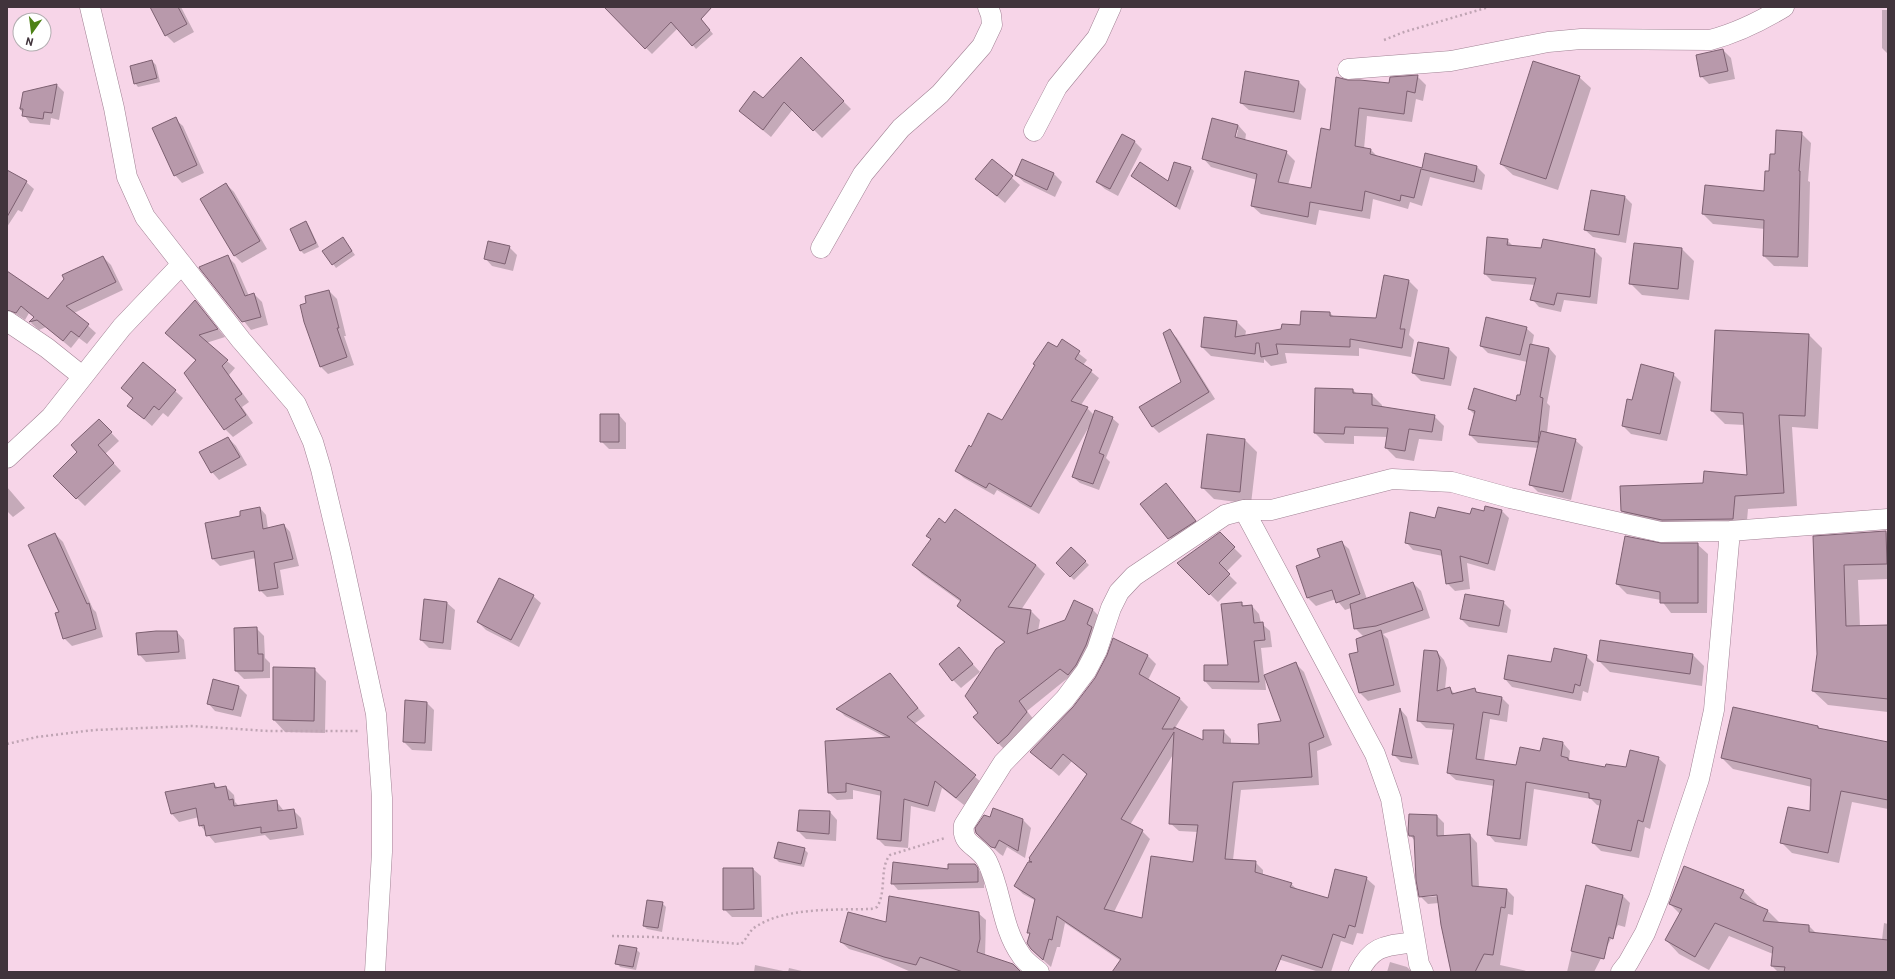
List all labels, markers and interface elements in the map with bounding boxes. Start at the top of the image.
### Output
north arrow [12,12,52,52]
text: N [24,35,35,49]

